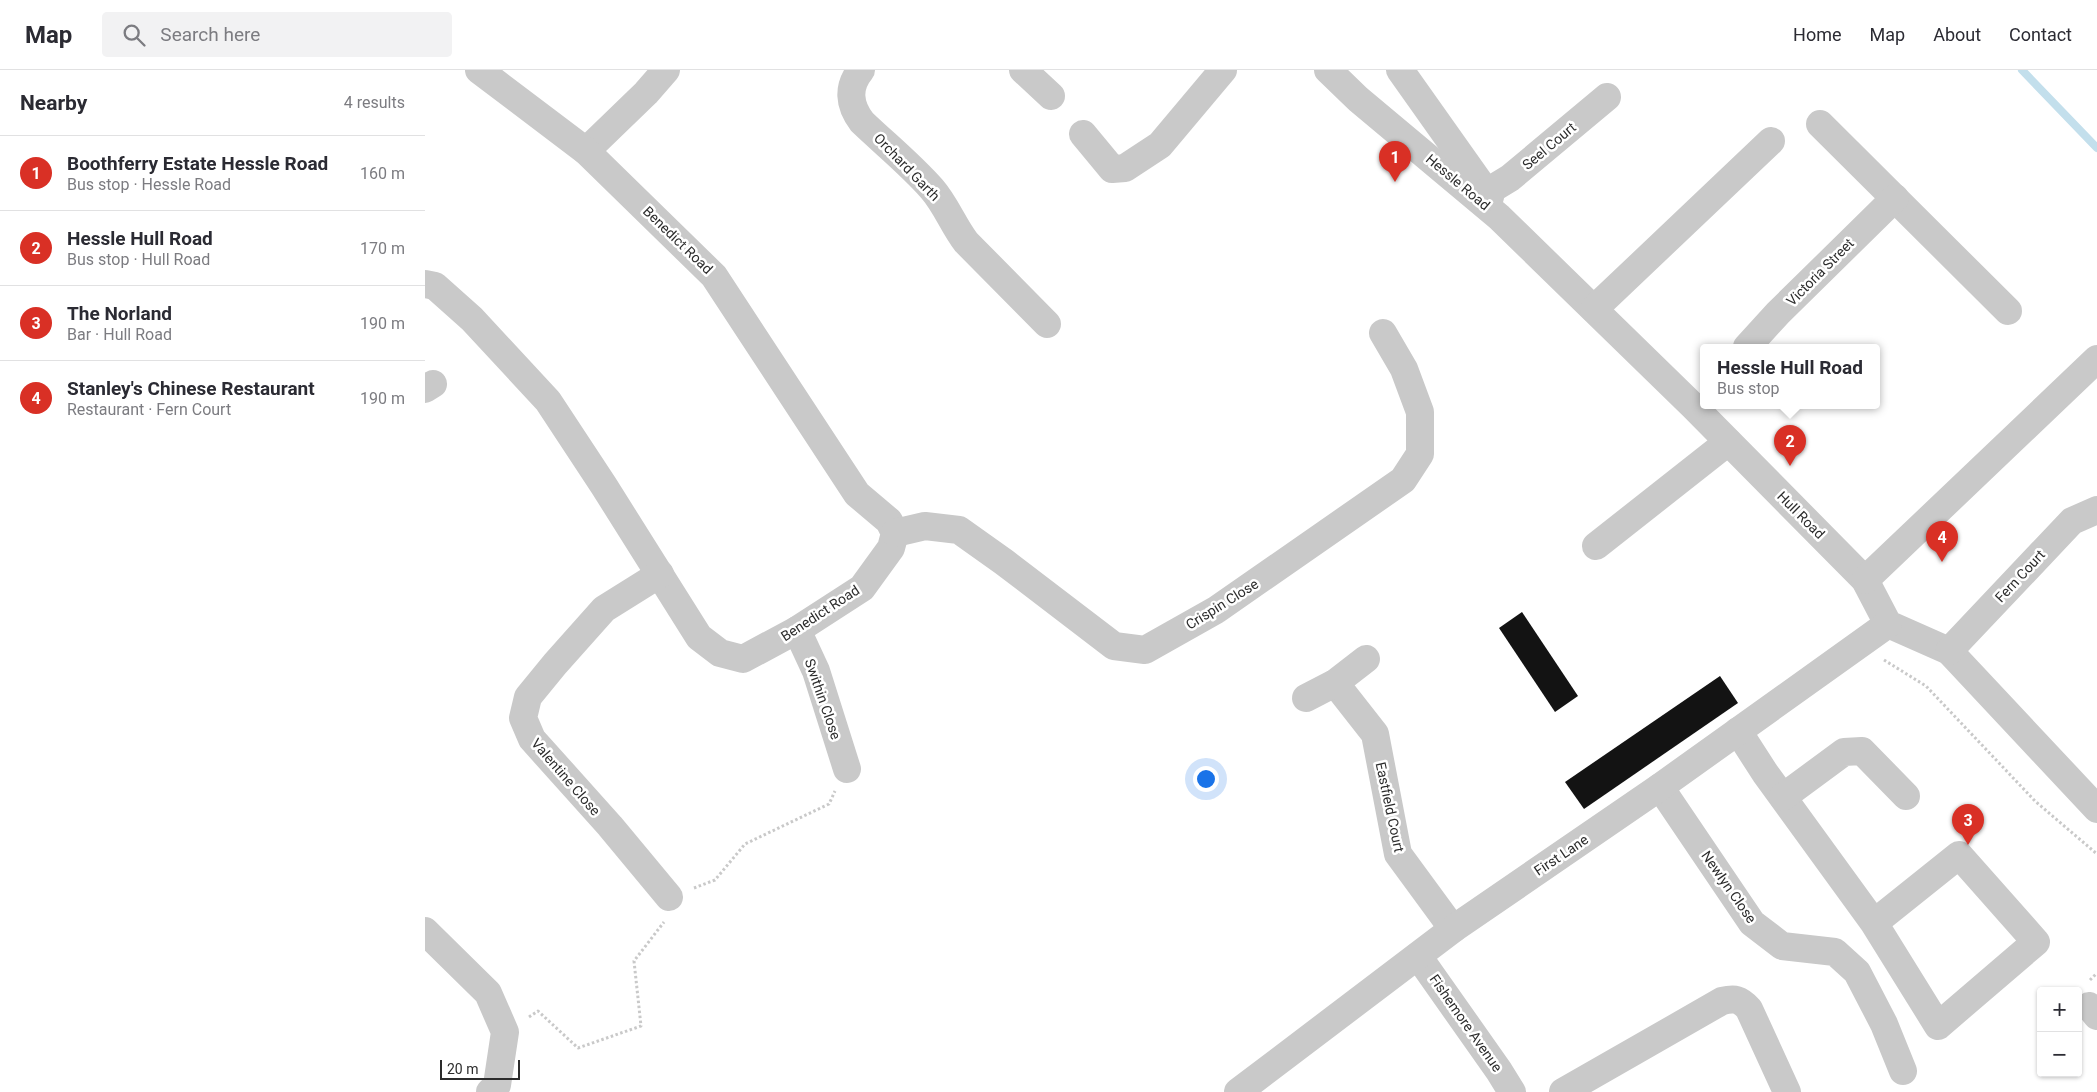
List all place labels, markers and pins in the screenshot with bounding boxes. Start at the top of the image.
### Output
pin: 1 [1379,141,1411,182]
pin: 2 [1774,425,1806,466]
pin: 4 [1926,521,1958,562]
pin: 3 [1952,804,1984,845]

